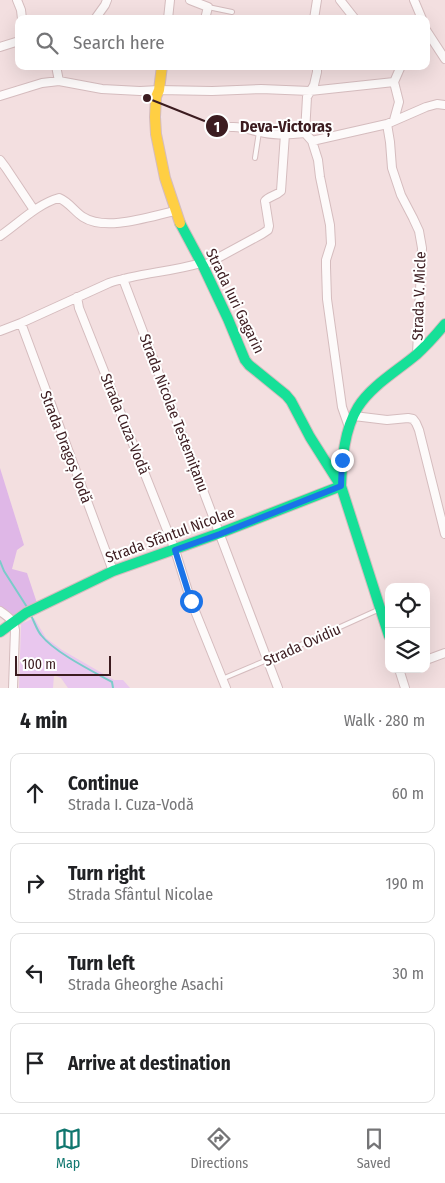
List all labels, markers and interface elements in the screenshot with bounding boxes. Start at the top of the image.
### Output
search box [15,15,430,70]
icon: search [33,29,61,57]
text: Search here [73,31,165,54]
callout: Deva-Victoraș [205,111,342,142]
text: Deva-Victoraș [240,117,332,137]
text: 1 [214,118,220,136]
street label: Strada Iuri Gagarin [202,246,268,356]
street label: Strada V. Micle [408,251,430,341]
street label: Strada Nicolae Testemițanu [135,331,212,495]
street label: Strada Cuza-Vodă [97,371,153,477]
street label: Strada Dragoș Vodă [35,388,96,506]
route end [331,449,354,472]
street label: Strada Sfântul Nicolae [103,503,237,567]
map controls [385,583,430,673]
button: locate [385,583,430,628]
route start [180,590,203,613]
street label: Strada Ovidiu [260,620,344,670]
button: layers [385,628,430,673]
scale bar [15,653,111,676]
text: 100 m [22,656,56,673]
text: 4 min [20,708,68,734]
text: Walk · 280 m [344,711,425,730]
text: Continue [68,772,139,795]
icon: ahead [21,779,49,807]
text: 60 m [392,784,424,803]
text: Strada I. Cuza-Vodă [68,795,194,814]
text: Turn right [68,862,145,885]
icon: right [21,869,49,897]
text: 190 m [386,874,424,893]
text: Strada Sfântul Nicolae [68,885,213,904]
text: Turn left [68,952,135,975]
icon: left [21,959,49,987]
text: 30 m [392,964,424,983]
text: Strada Gheorghe Asachi [68,975,223,994]
icon: arrive [21,1049,49,1077]
text: Arrive at destination [68,1052,231,1075]
tab: Map [54,1125,82,1172]
tab: Directions [190,1125,248,1172]
tab: Saved [357,1125,391,1172]

